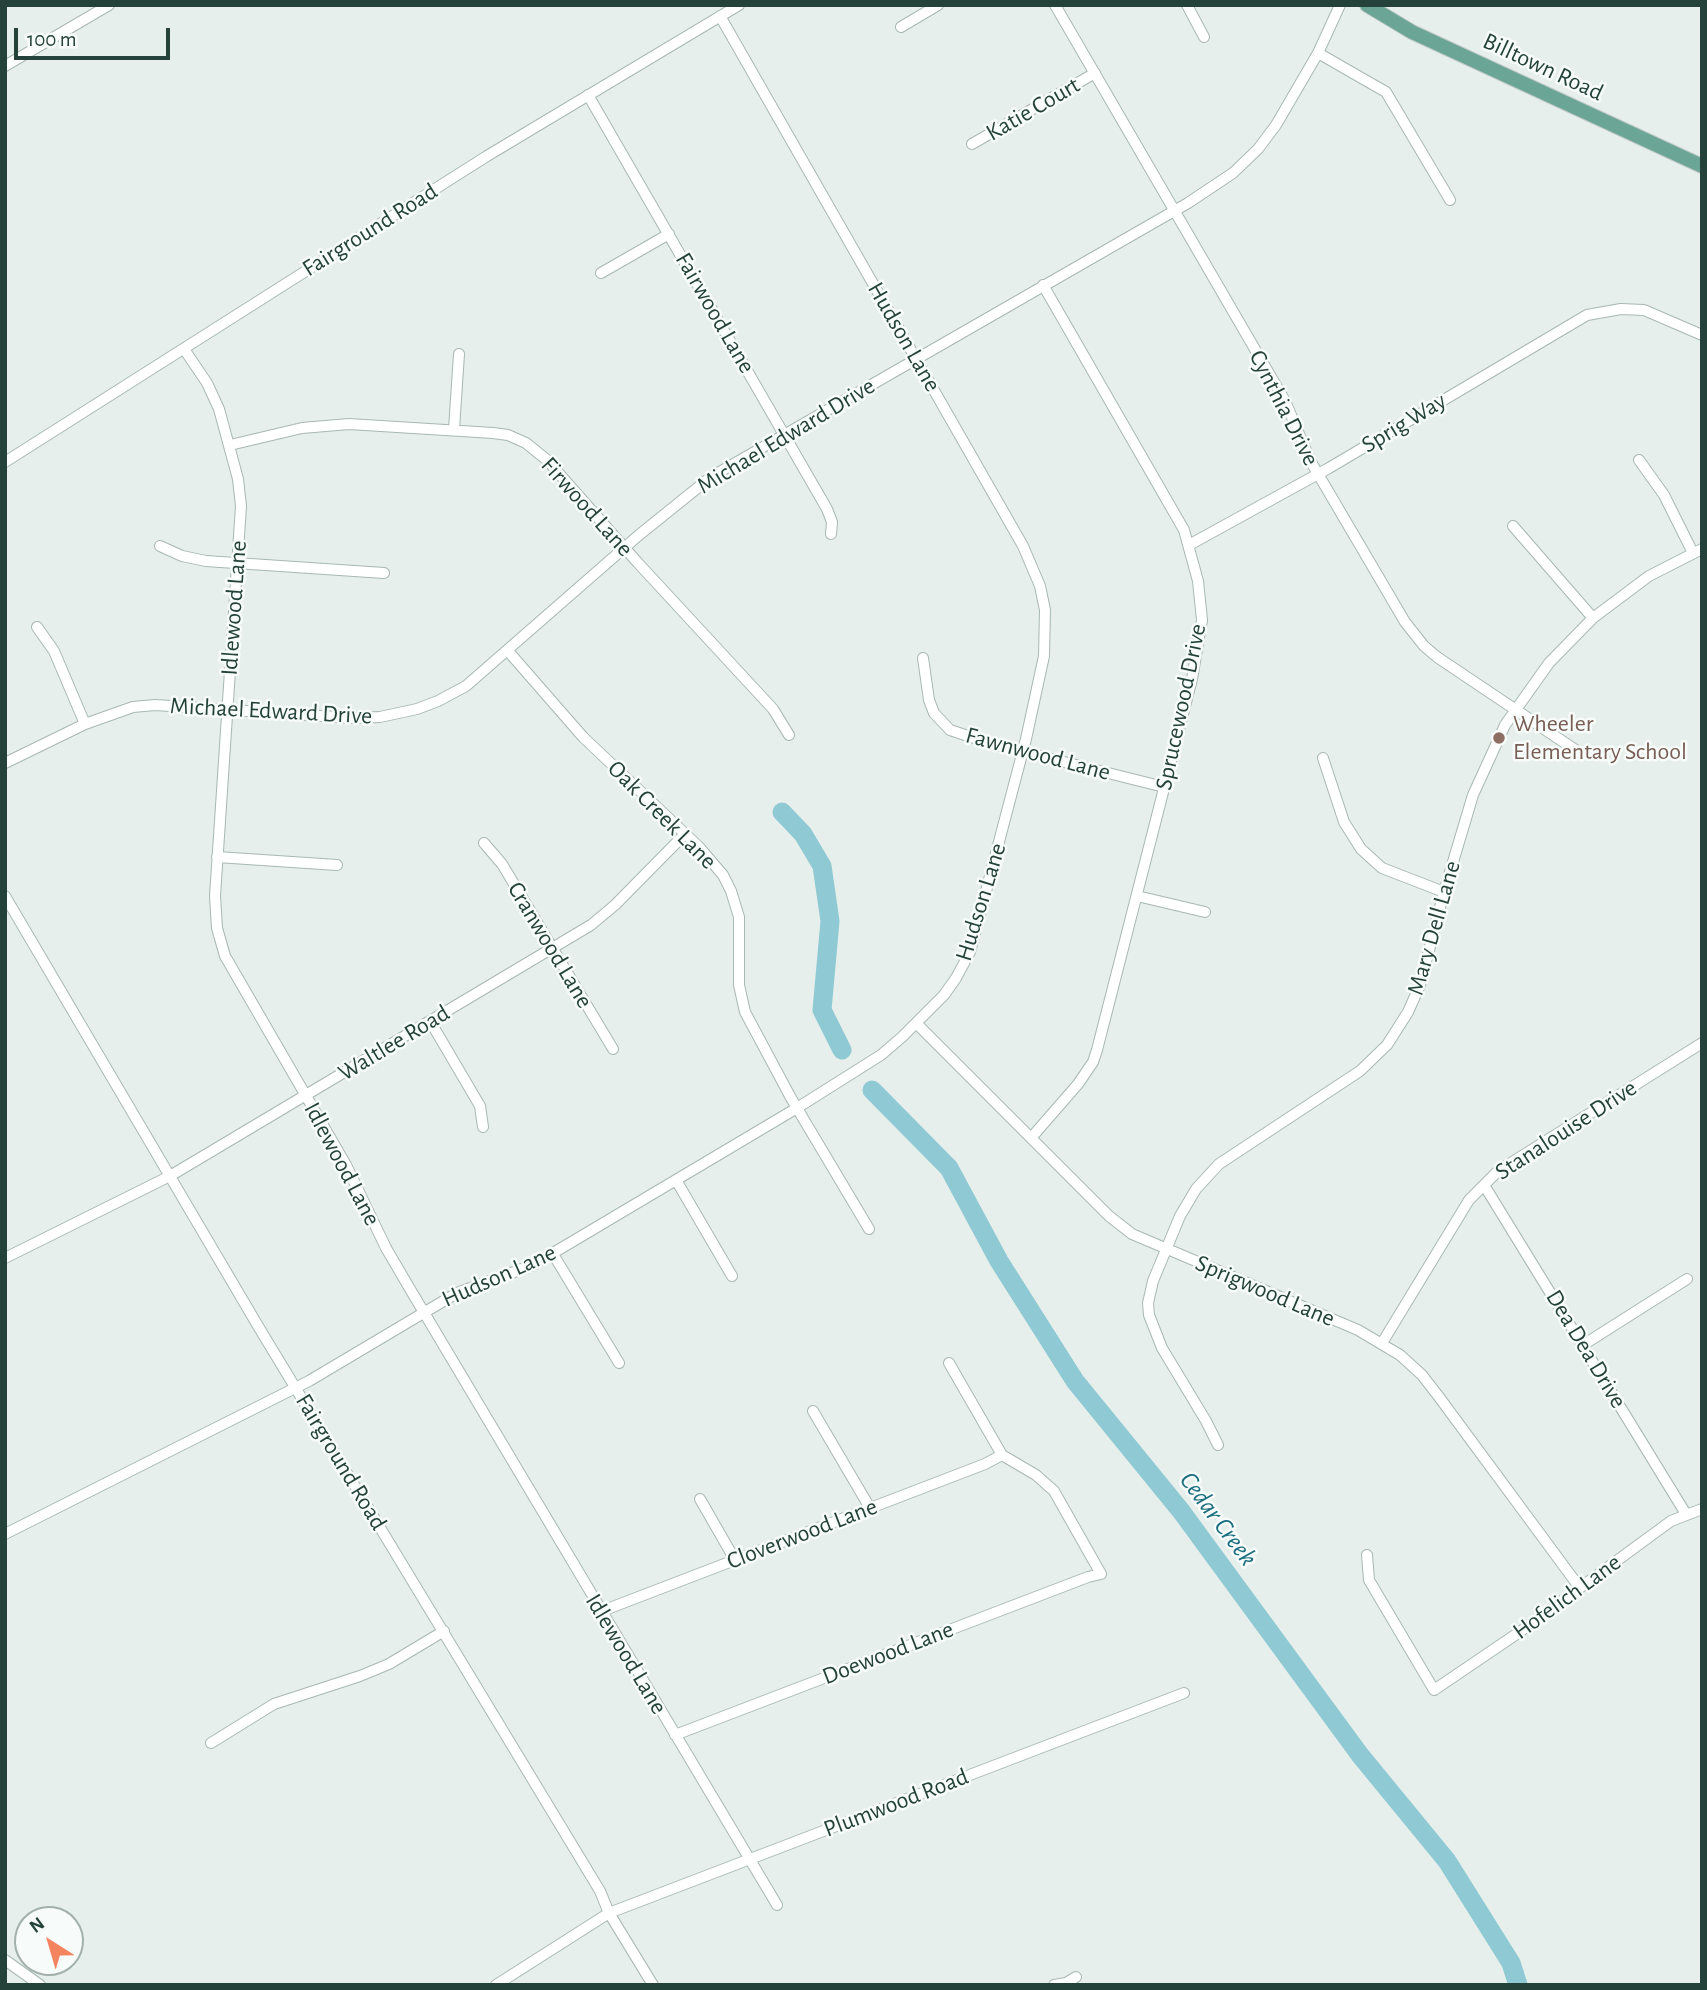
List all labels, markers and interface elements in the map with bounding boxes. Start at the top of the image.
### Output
scale bar [18,14,173,58]
street label: Billtown Road [1478,27,1608,107]
text: 100 m [27,29,77,50]
street label: Katie Court [981,71,1085,147]
street label: Fairground Road [297,177,443,283]
street label: Fairwood Lane [669,247,761,379]
street label: Hudson Lane [861,277,947,397]
street label: Cynthia Drive [1243,345,1325,471]
street label: Michael Edward Drive [692,372,880,500]
street label: Sprig Way [1356,387,1452,459]
street label: Firwood Lane [535,451,639,563]
street label: Idlewood Lane [215,539,253,677]
street label: Sprucewood Drive [1149,621,1213,793]
street label: Michael Edward Drive [169,691,373,731]
place label: Wheeler Elementary School [1513,710,1687,766]
street label: Fawnwood Lane [962,721,1114,787]
marker: Wheeler Elementary School [1491,730,1507,746]
street label: Oak Creek Lane [602,755,722,875]
street label: Hudson Lane [949,840,1013,964]
street label: Mary Dell Lane [1401,857,1467,999]
street label: Cranwood Lane [501,877,599,1013]
street label: Waltlee Road [333,999,455,1087]
street label: Stanalouise Drive [1490,1074,1642,1186]
street label: Idlewood Lane [297,1097,387,1231]
street label: Hudson Lane [437,1238,561,1314]
street label: Sprigwood Lane [1191,1249,1339,1333]
street label: Dea Dea Drive [1539,1285,1633,1413]
street label: Fairground Road [289,1389,393,1535]
water label: Cedar Creek [1172,1466,1264,1572]
street label: Cloverwood Lane [723,1492,881,1576]
street label: Hofelich Lane [1507,1548,1627,1646]
street label: Idlewood Lane [579,1589,673,1719]
street label: Doewood Lane [818,1615,958,1691]
street label: Plumwood Road [820,1762,972,1844]
north arrow [14,1906,84,1976]
text: N [26,1914,48,1937]

